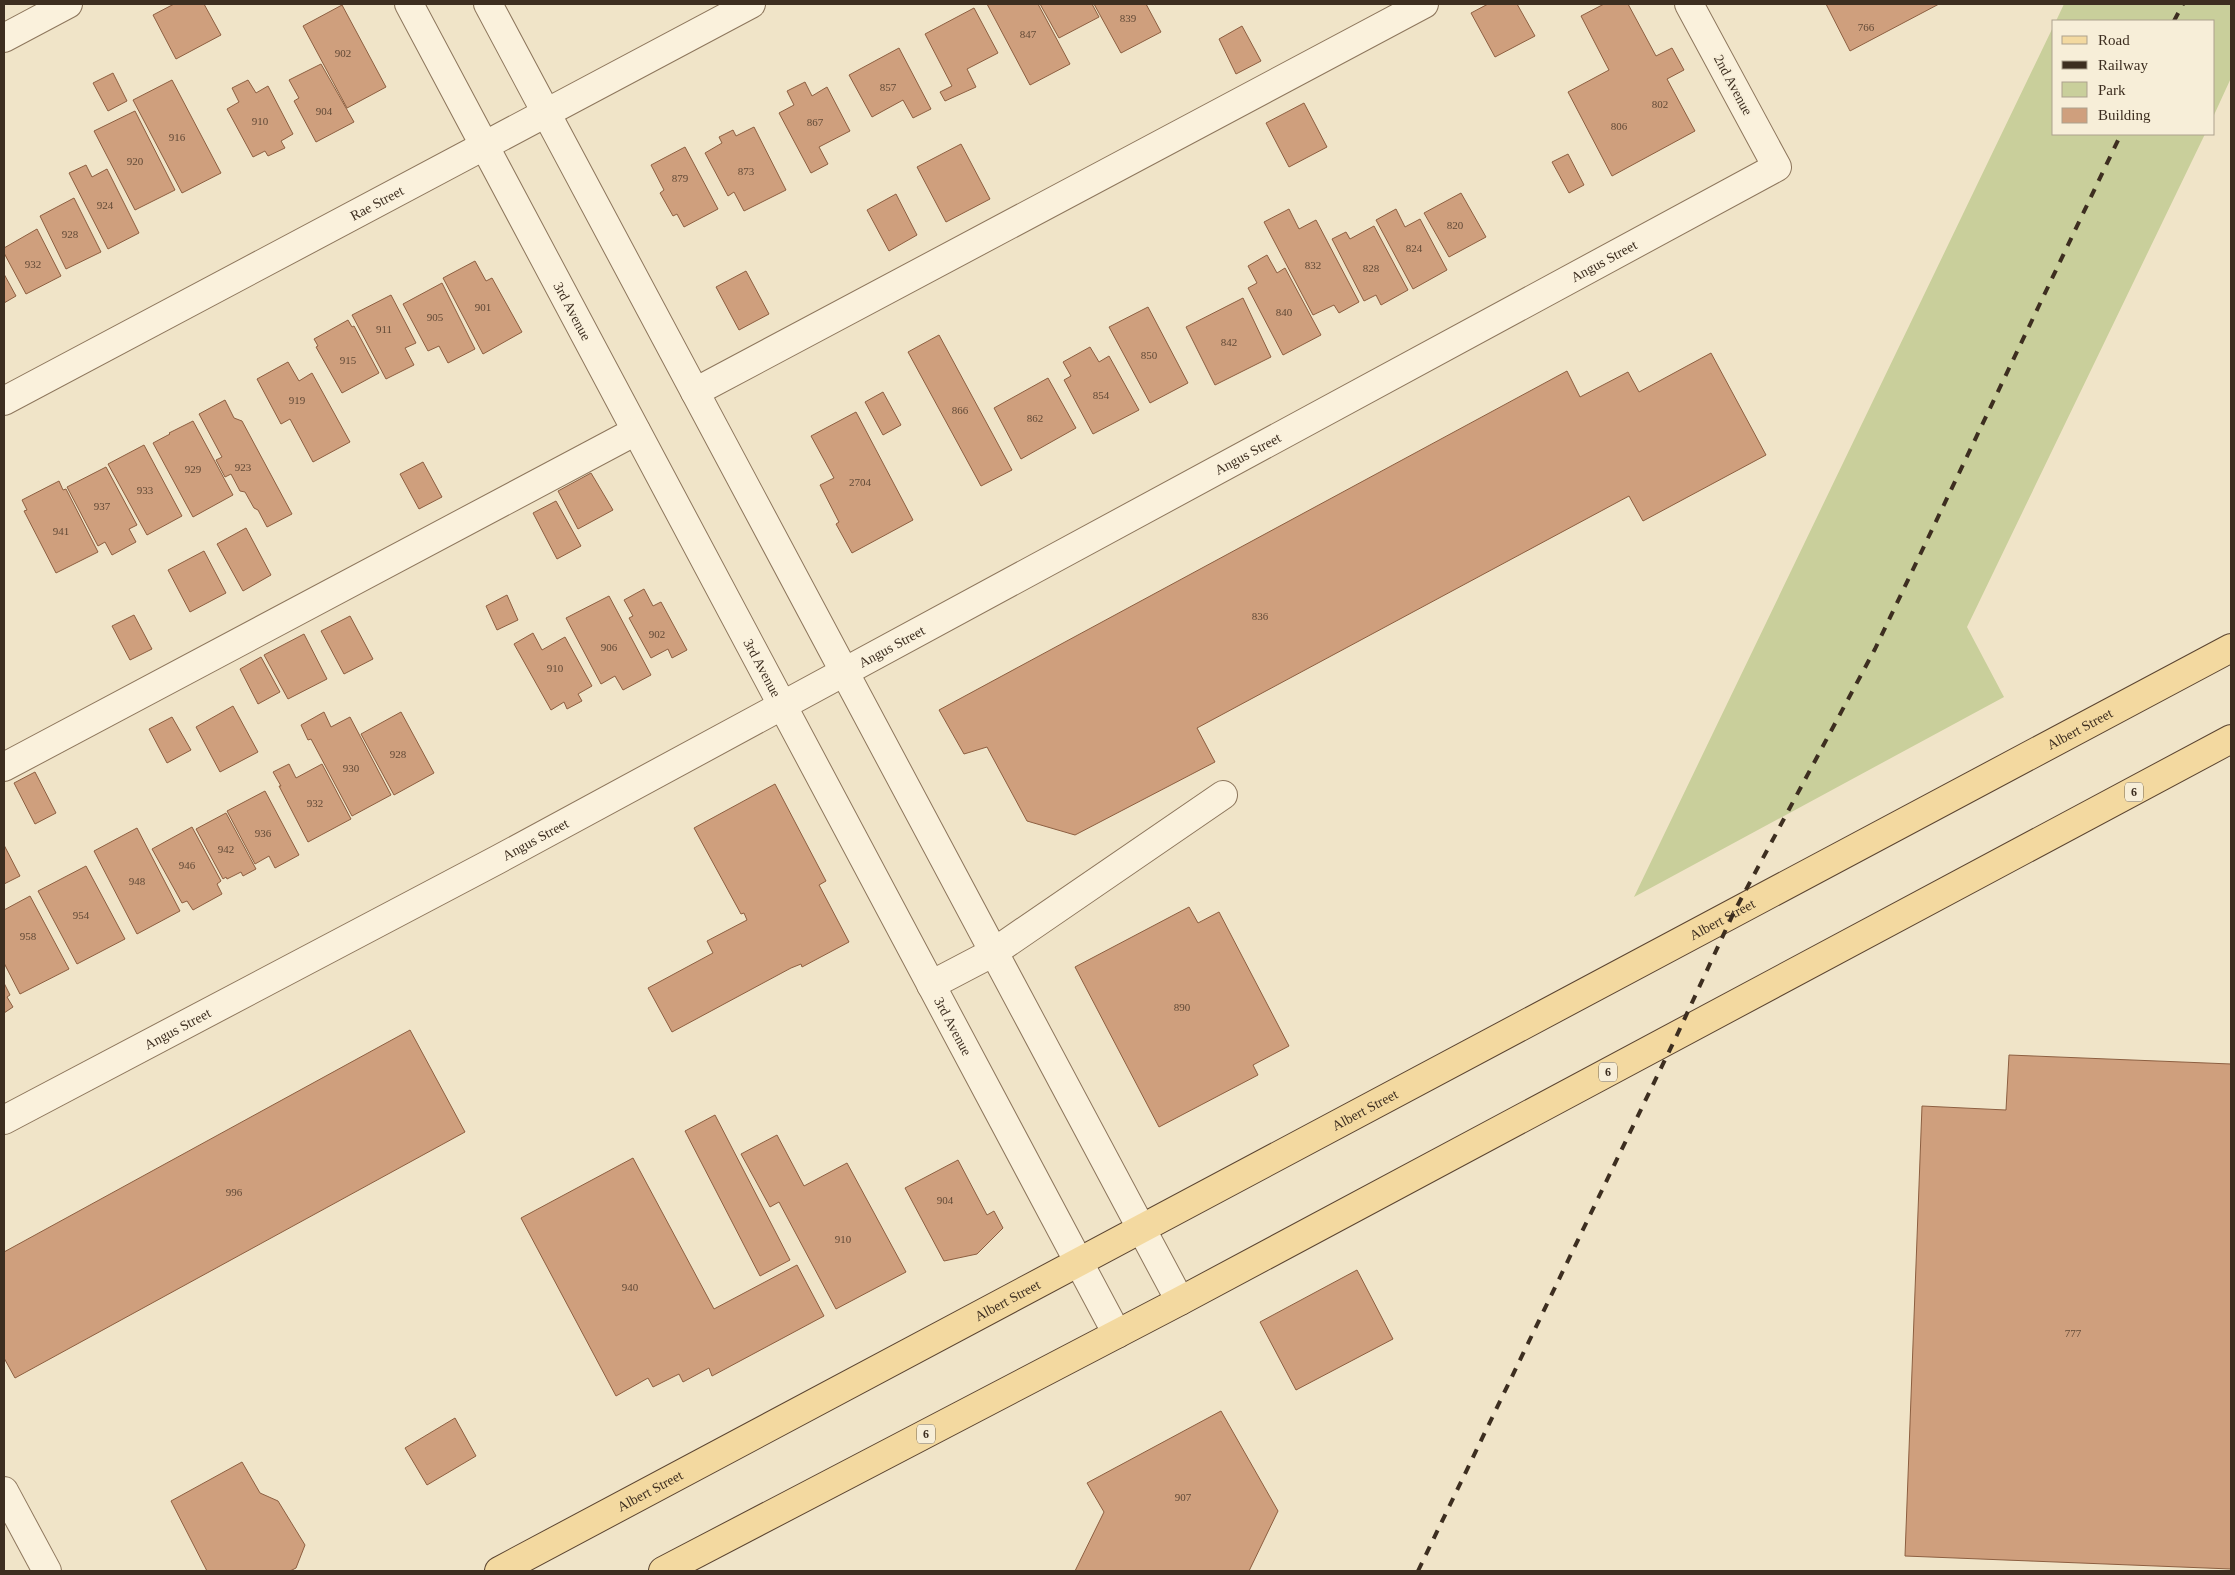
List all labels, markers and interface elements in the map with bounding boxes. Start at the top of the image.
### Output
house number: 839 [1120,12,1137,24]
legend [2052,20,2215,135]
house number: 766 [1858,21,1875,33]
house number: 847 [1020,28,1037,40]
text: Road [2098,32,2130,48]
house number: 902 [335,47,351,59]
street label: 2nd Avenue [1711,52,1755,118]
text: Railway [2098,57,2148,73]
house number: 857 [880,81,897,93]
text: Park [2098,82,2126,98]
house number: 802 [1652,98,1668,110]
house number: 904 [316,105,333,117]
text: Building [2098,107,2151,123]
house number: 910 [252,115,269,127]
house number: 867 [807,116,824,128]
house number: 806 [1611,120,1628,132]
house number: 916 [169,131,186,143]
house number: 920 [127,155,144,167]
house number: 873 [738,165,755,177]
house number: 879 [672,172,689,184]
street label: Rae Street [348,183,406,223]
house number: 924 [97,199,114,211]
house number: 820 [1447,219,1464,231]
house number: 928 [62,228,79,240]
street label: Angus Street [1568,237,1639,285]
house number: 824 [1406,242,1423,254]
house number: 932 [25,258,41,270]
house number: 832 [1305,259,1321,271]
house number: 828 [1363,262,1380,274]
street label: 3rd Avenue [551,279,594,343]
house number: 901 [475,301,491,313]
house number: 840 [1276,306,1293,318]
house number: 905 [427,311,444,323]
house number: 911 [376,323,392,335]
house number: 842 [1221,336,1237,348]
house number: 850 [1141,349,1158,361]
house number: 915 [340,354,357,366]
house number: 854 [1093,389,1110,401]
house number: 919 [289,394,306,406]
house number: 866 [952,404,969,416]
house number: 862 [1027,412,1043,424]
street label: Angus Street [1212,430,1283,477]
house number: 923 [235,461,252,473]
house number: 929 [185,463,202,475]
house number: 2704 [849,476,872,488]
house number: 933 [137,484,154,496]
house number: 937 [94,500,111,512]
house number: 941 [53,525,69,537]
house number: 836 [1252,610,1269,622]
street label: Angus Street [856,622,927,670]
house number: 902 [649,628,665,640]
street label: 3rd Avenue [741,636,784,700]
house number: 906 [601,641,618,653]
house number: 910 [547,662,564,674]
street label: Albert Street [2044,705,2115,752]
house number: 928 [390,748,407,760]
house number: 930 [343,762,360,774]
road number: 6 [2125,782,2143,802]
house number: 932 [307,797,323,809]
street label: Angus Street [500,815,571,863]
house number: 936 [255,827,272,839]
house number: 942 [218,843,234,855]
house number: 946 [179,859,196,871]
house number: 948 [129,875,146,887]
street label: Albert Street [1687,896,1758,943]
house number: 954 [73,909,90,921]
house number: 958 [20,930,37,942]
street label: 3rd Avenue [932,994,975,1058]
house number: 890 [1174,1001,1191,1013]
street label: Angus Street [142,1005,213,1052]
road number: 6 [1599,1062,1617,1082]
street label: Albert Street [1329,1086,1400,1133]
house number: 996 [226,1186,243,1198]
house number: 904 [937,1194,954,1206]
house number: 910 [835,1233,852,1245]
street label: Albert Street [972,1277,1043,1324]
house number: 940 [622,1281,639,1293]
house number: 777 [2065,1327,2082,1339]
road number: 6 [917,1425,935,1444]
street label: Albert Street [615,1467,685,1514]
house number: 907 [1175,1491,1192,1503]

